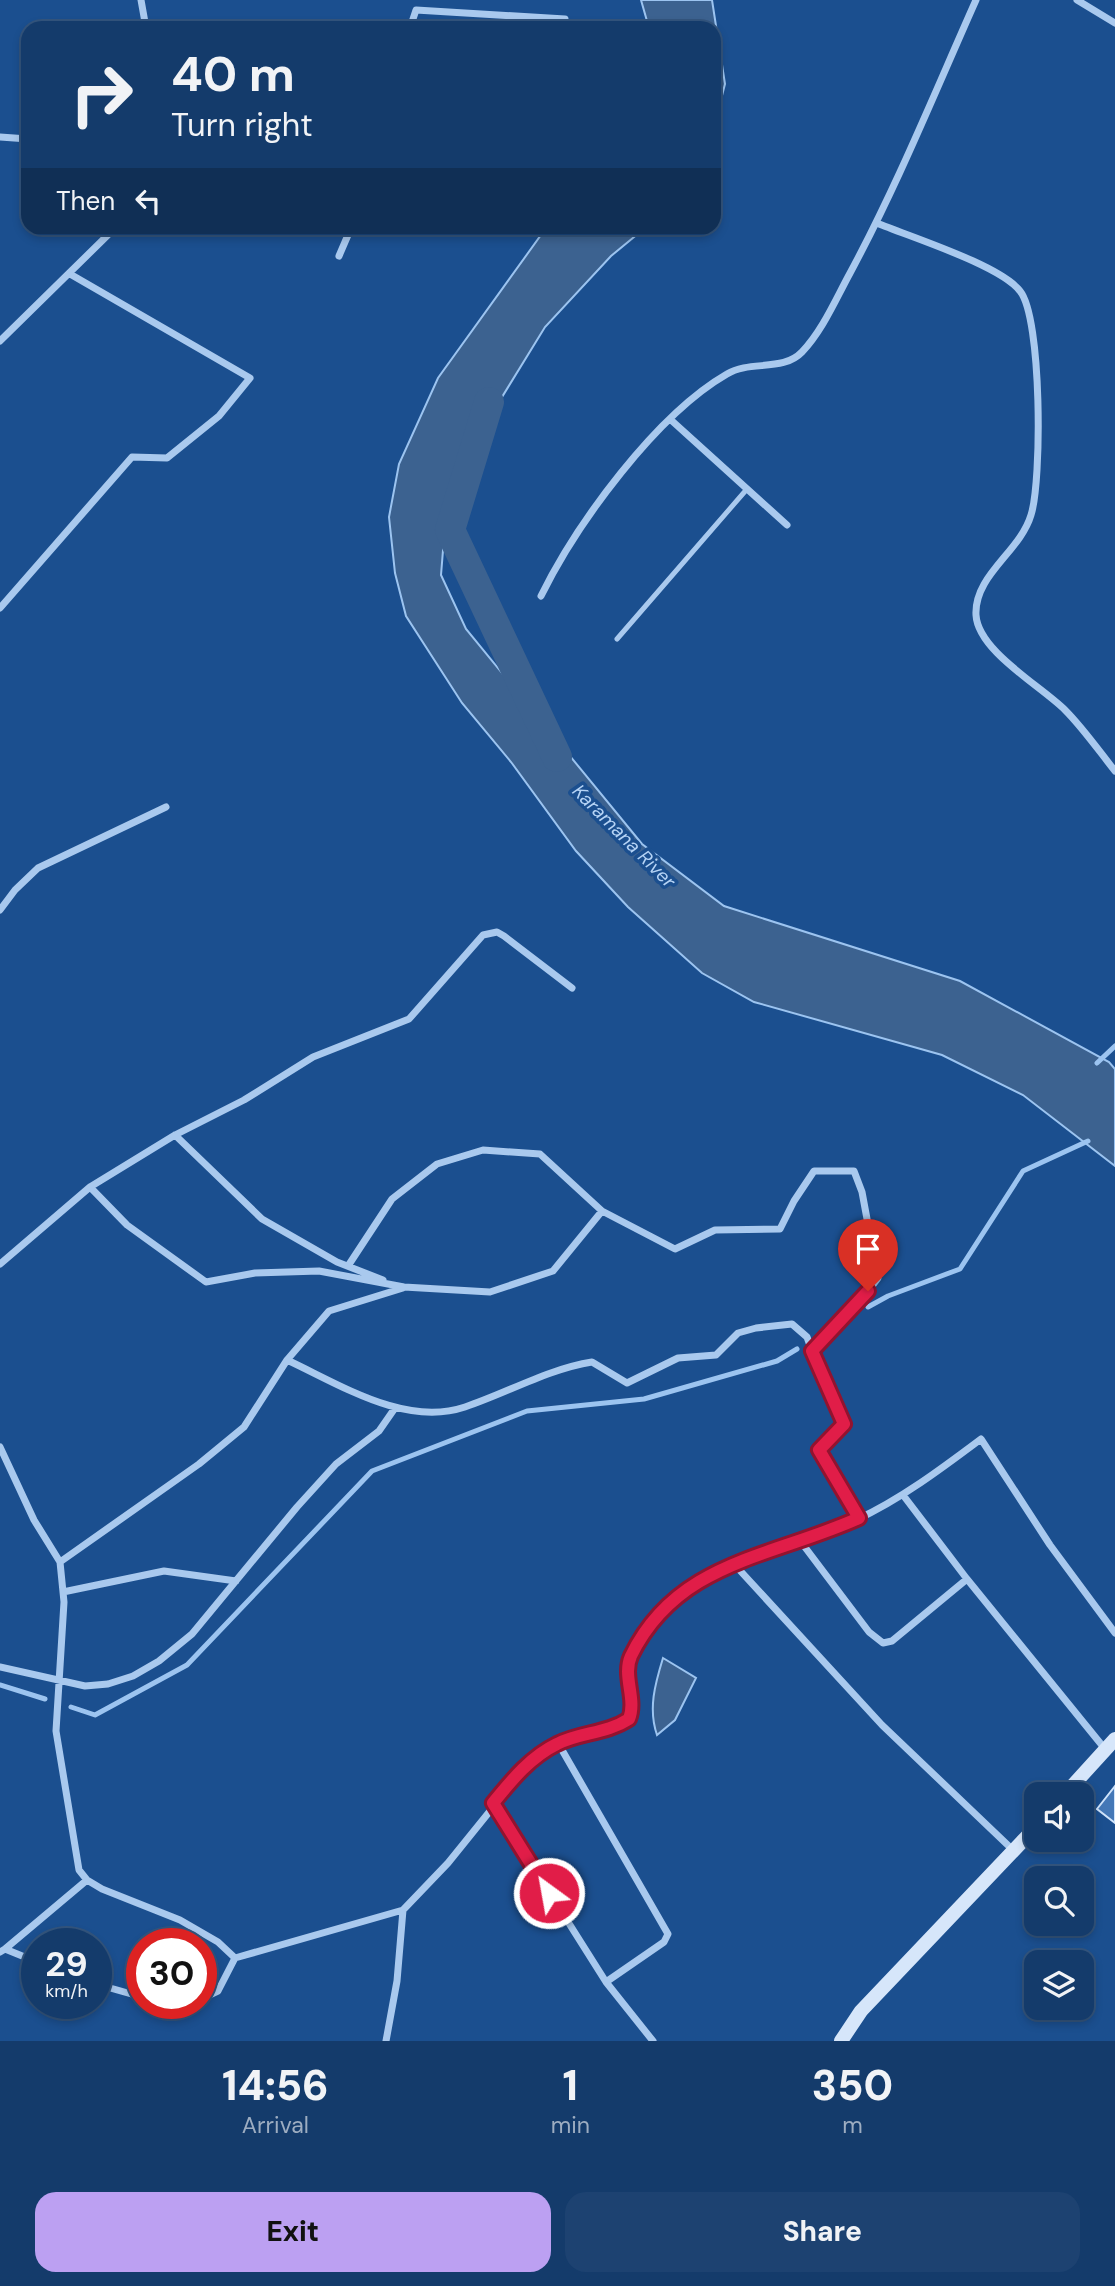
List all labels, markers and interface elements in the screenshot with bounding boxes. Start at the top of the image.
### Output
text: 40 m [171,42,295,106]
icon: right [56,49,147,140]
text: Turn right [171,104,313,146]
icon: left [129,182,167,220]
text: Then [56,184,115,218]
water label: Karamana River [567,779,682,894]
pin [838,1219,898,1291]
icon: arrive [849,1230,887,1268]
map controls [1024,1782,1094,2020]
button: sound [1024,1782,1094,1852]
position arrow [512,1856,586,1930]
button: search [1024,1866,1094,1936]
speed limit sign: 30 [126,1928,217,2019]
text: 29 [45,1941,88,1987]
button: layers [1024,1950,1094,2020]
text: km/h [45,1979,88,2003]
text: 14:56 [222,2058,329,2113]
text: 1 [563,2058,578,2113]
text: 350 [812,2058,893,2113]
text: Arrival [242,2110,309,2140]
text: min [551,2110,590,2140]
text: m [842,2110,863,2140]
button: Exit [35,2192,551,2272]
button: Share [565,2192,1080,2272]

